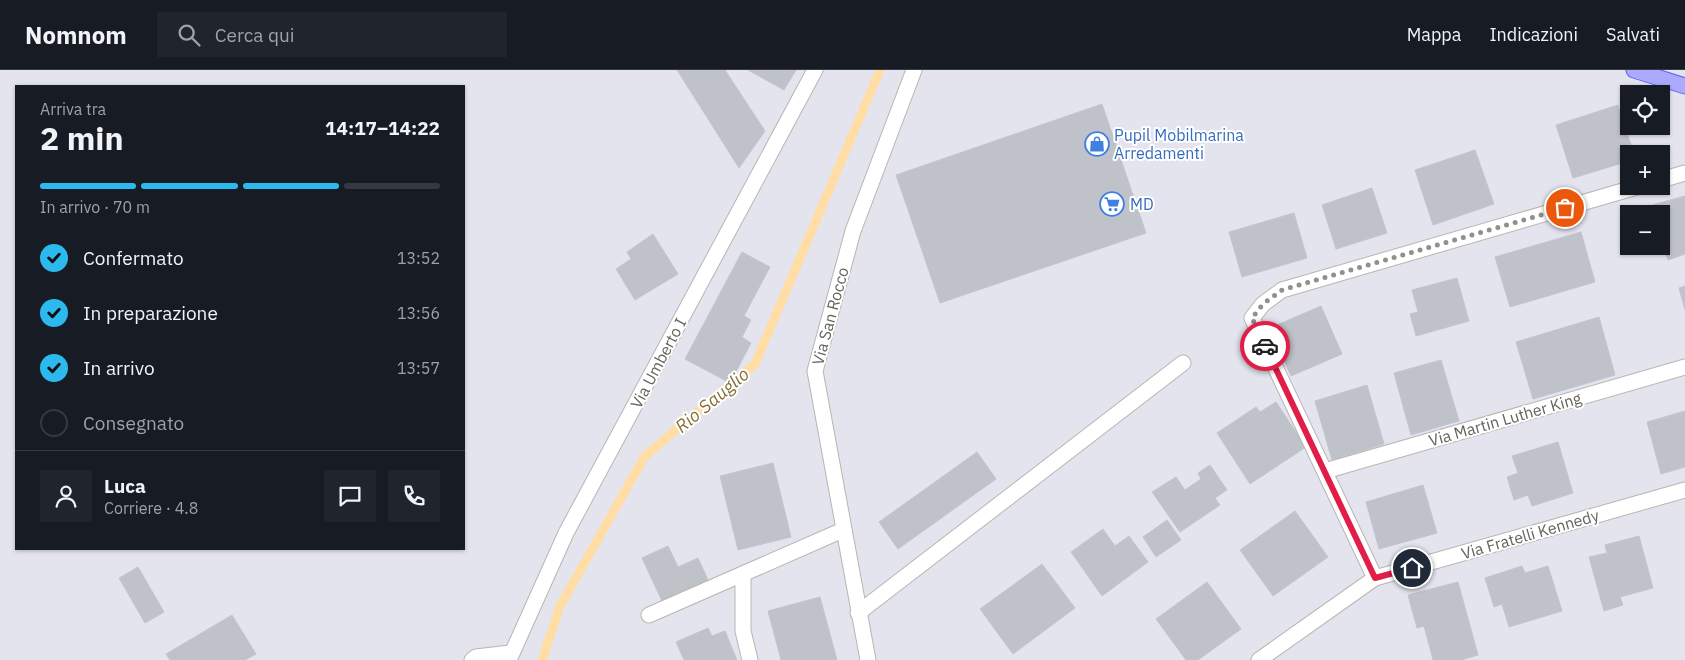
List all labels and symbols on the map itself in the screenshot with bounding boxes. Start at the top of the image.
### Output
place label: Pupil Mobilmarina Arredamenti [1114,125,1244,163]
shop icon: Pupil Mobilmarina Arredamenti [1084,131,1110,157]
pin [1544,187,1586,229]
supermarket icon: MD [1099,191,1125,217]
place label: MD [1130,194,1154,214]
street label: Via San Rocco [807,265,853,367]
street label: Via Umberto I [626,314,690,412]
courier [1240,321,1290,371]
water label: Rio Sauglio [670,362,754,438]
street label: Via Martin Luther King [1426,387,1584,450]
street label: Via Fratelli Kennedy [1459,505,1601,563]
pin [1391,547,1433,589]

